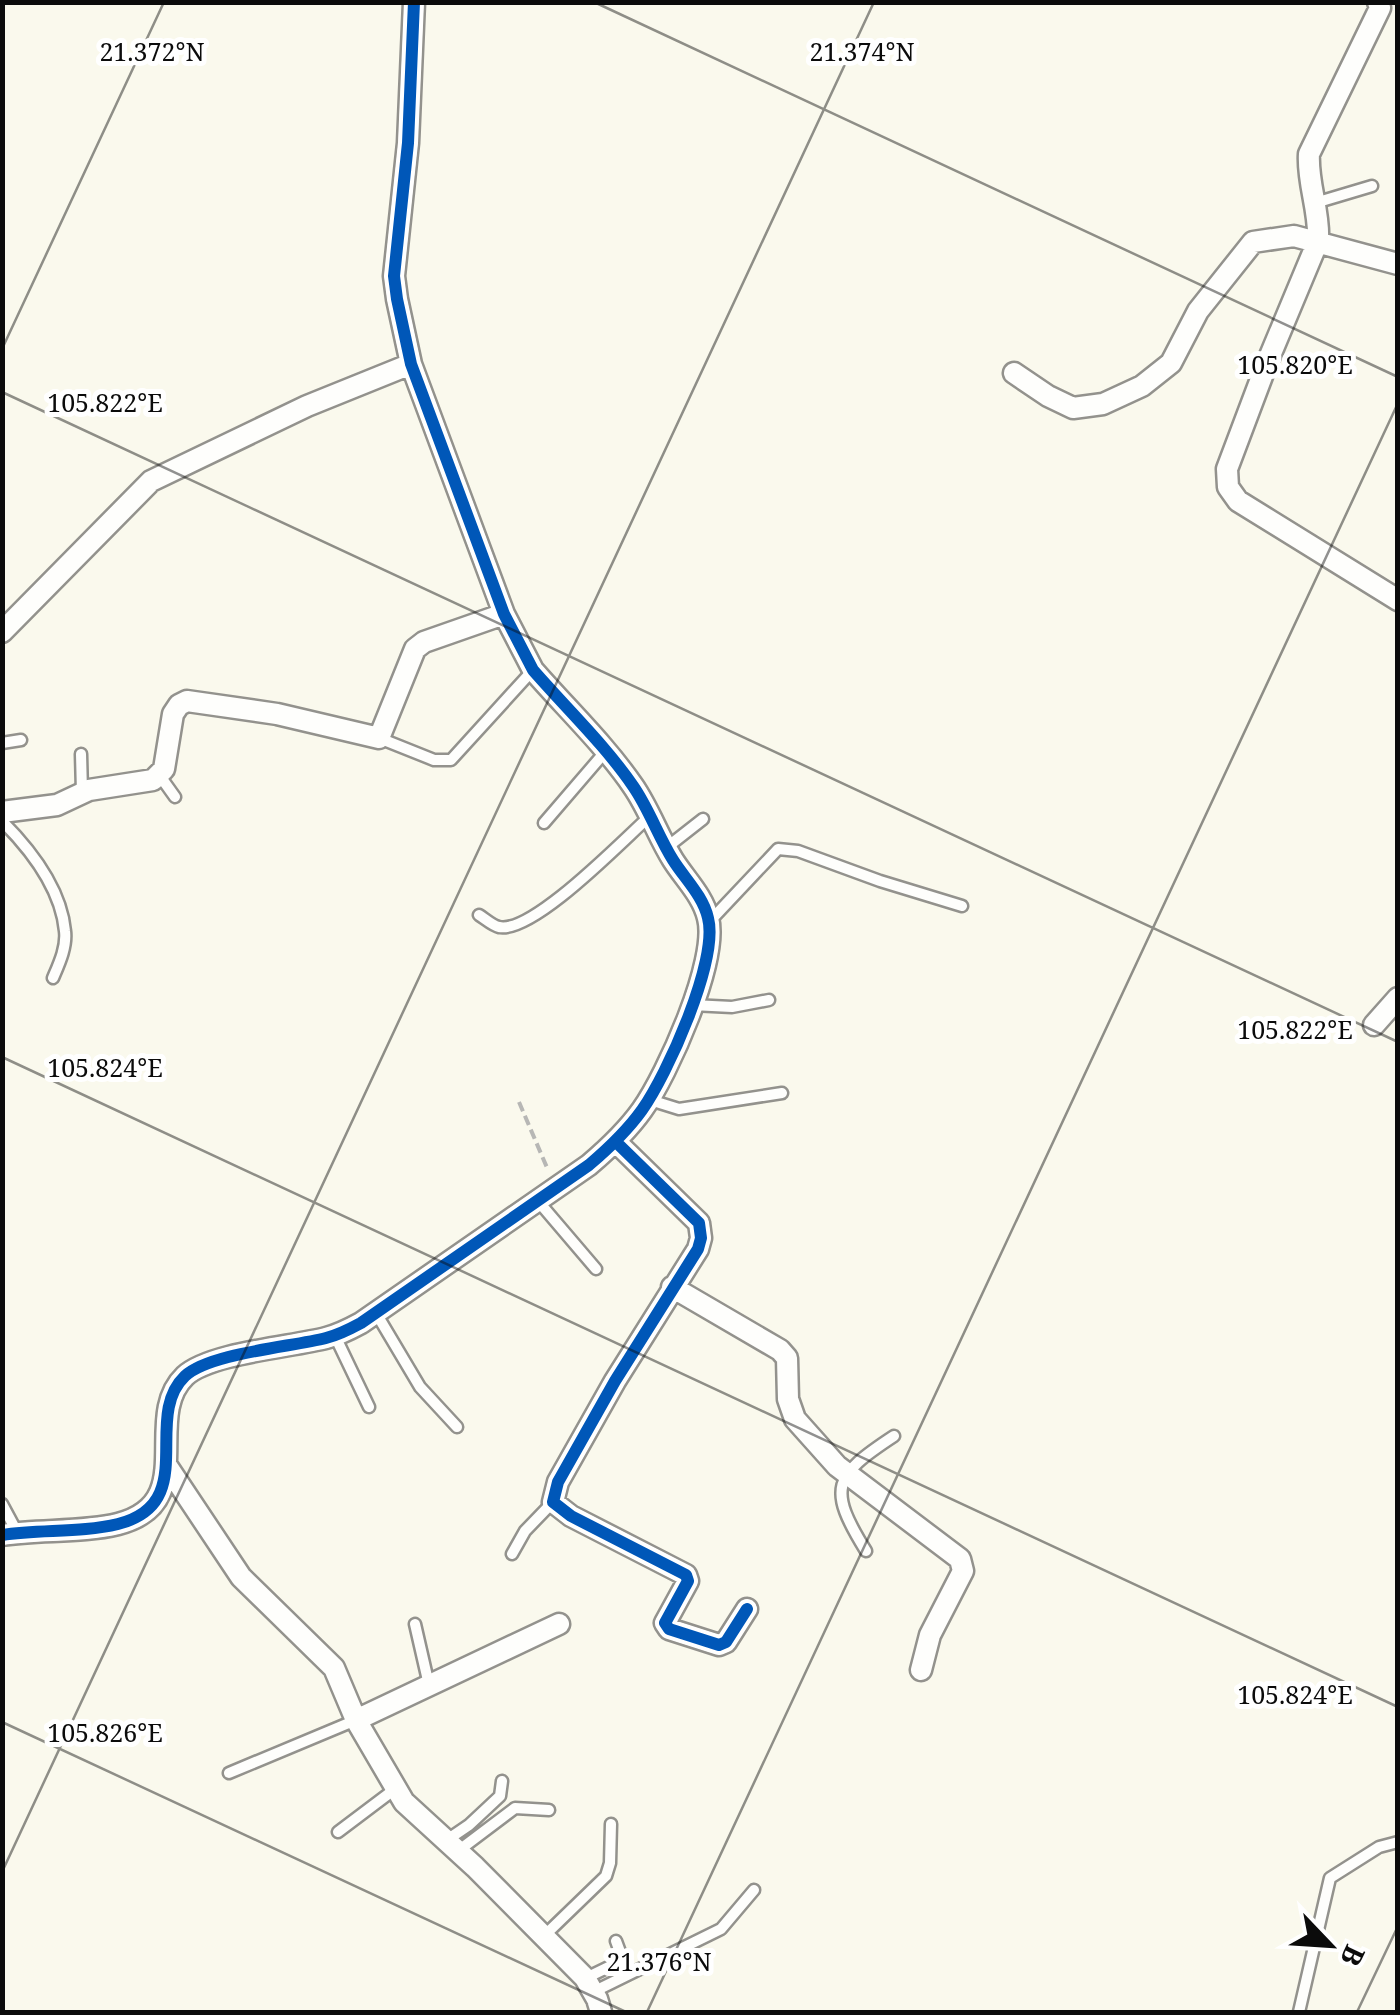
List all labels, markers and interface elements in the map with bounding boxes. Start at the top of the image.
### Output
text: 21.372°N [99,34,205,68]
text: 21.374°N [809,34,915,68]
text: 105.820°E [1237,347,1353,381]
text: 105.822°E [47,385,163,419]
text: 105.822°E [1237,1012,1353,1046]
text: 105.824°E [47,1050,163,1084]
text: 105.824°E [1237,1677,1353,1711]
text: 105.826°E [47,1715,163,1749]
north arrow [1280,1895,1380,1995]
text: B [1332,1939,1375,1973]
text: 21.376°N [606,1944,712,1978]

